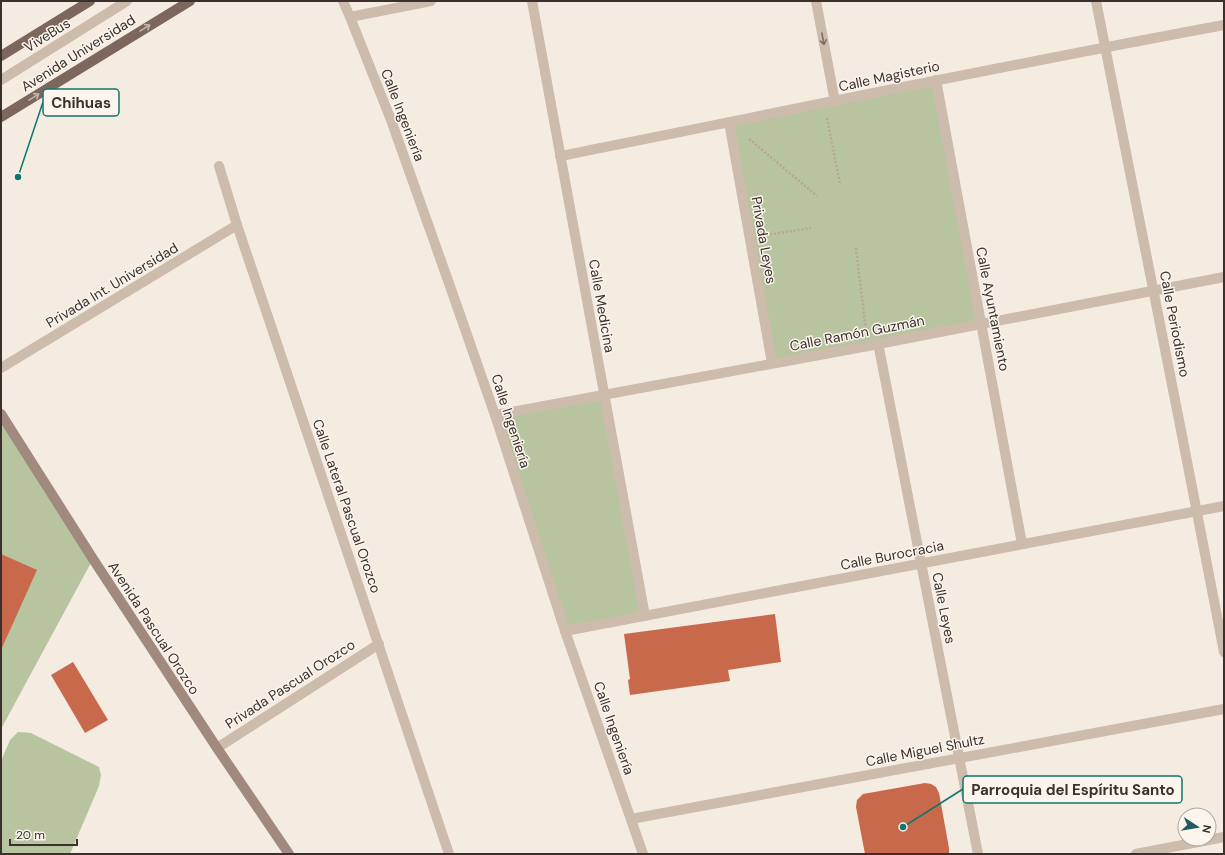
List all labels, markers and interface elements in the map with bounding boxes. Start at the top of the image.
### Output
street label: Avenida Universidad [18,11,138,95]
street label: ViveBus [21,14,73,56]
one-way arrow [139,24,151,32]
one-way arrow [819,32,827,45]
street label: Calle Magisterio [837,56,941,96]
street label: Calle Ingeniería [377,66,429,164]
callout: Chihuas [43,89,119,116]
one-way arrow [28,92,40,100]
text: Chihuas [51,93,111,113]
street label: Privada Leyes [747,195,781,285]
street label: Privada Int. Universidad [43,238,181,332]
street label: Calle Ayuntamiento [972,245,1014,373]
street label: Calle Medicina [585,258,619,354]
street label: Calle Periodismo [1156,269,1194,379]
street label: Calle Ramón Guzmán [788,311,926,355]
street label: Calle Ingeniería [487,372,535,470]
street label: Calle Lateral Pascual Orozco [309,417,385,595]
street label: Calle Burocracia [839,536,945,574]
street label: Avenida Pascual Orozco [104,558,204,698]
street label: Calle Leyes [928,571,960,645]
street label: Privada Pascual Orozco [222,635,358,733]
street label: Calle Ingeniería [590,679,638,777]
street label: Calle Miguel Shultz [864,730,986,770]
callout: Parroquia del Espíritu Santo [963,776,1182,803]
text: Parroquia del Espíritu Santo [971,780,1175,800]
north arrow [1177,807,1217,847]
scale bar [10,821,77,847]
text: N [1199,824,1214,834]
text: 20 m [16,827,45,843]

